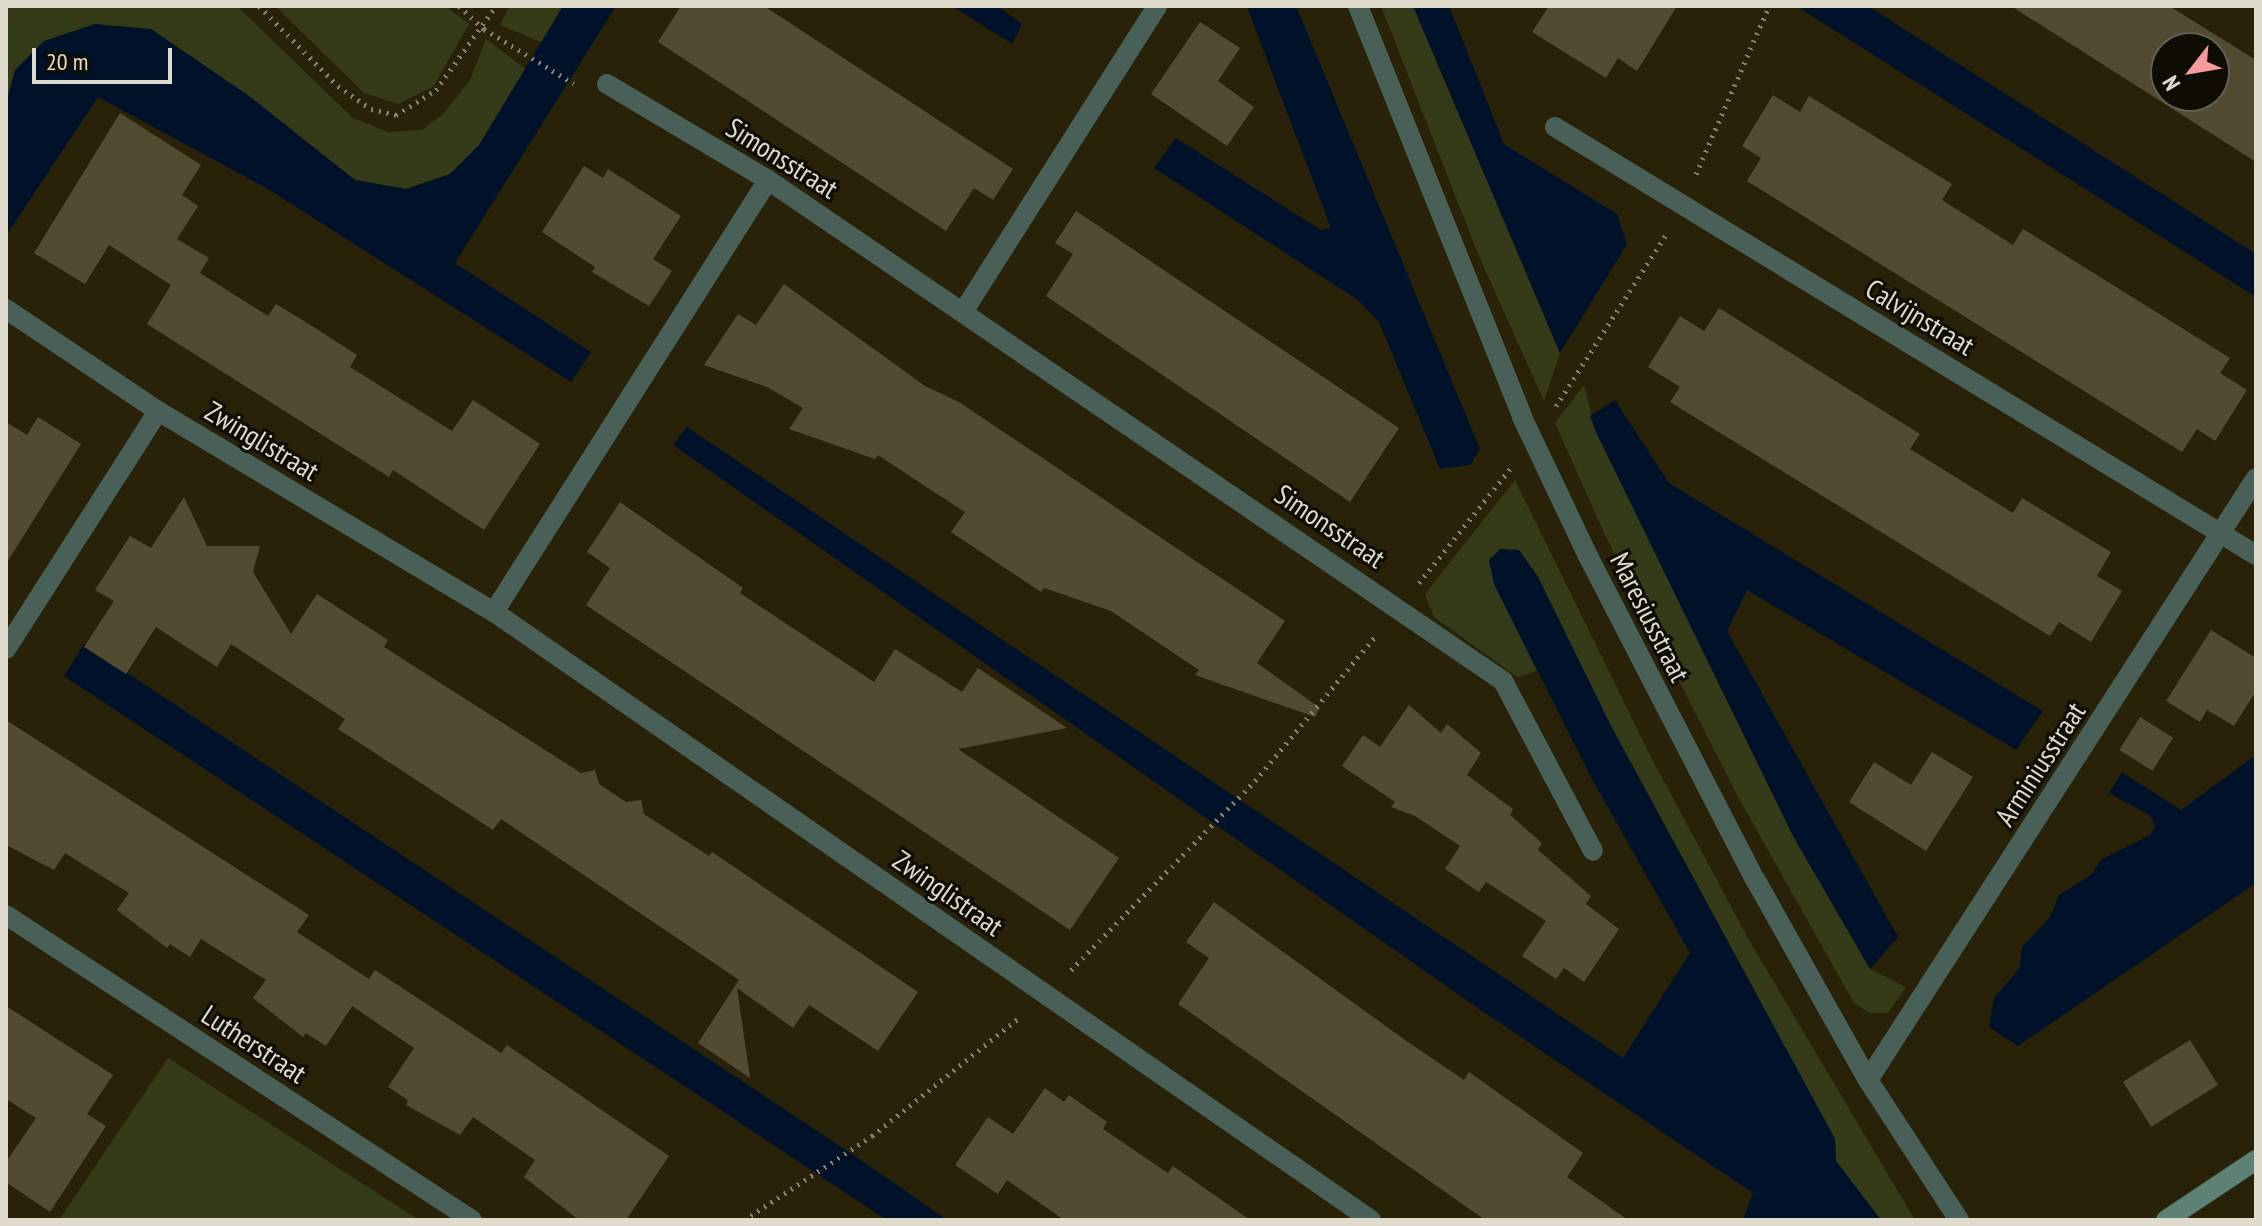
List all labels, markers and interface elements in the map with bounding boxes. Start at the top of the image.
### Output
scale bar [36,32,176,82]
north arrow [2150,32,2230,112]
text: 20 m [46,46,88,77]
text: N [2156,71,2186,96]
street label: Simonsstraat [720,111,844,205]
street label: Calvijnstraat [1860,272,1980,362]
street label: Zwinglistraat [199,394,325,488]
street label: Simonsstraat [1269,477,1391,575]
street label: Maresiusstraat [1603,547,1697,687]
street label: Arminiusstraat [1988,696,2092,832]
street label: Zwinglistraat [887,843,1009,943]
street label: Lutherstraat [196,998,312,1090]

